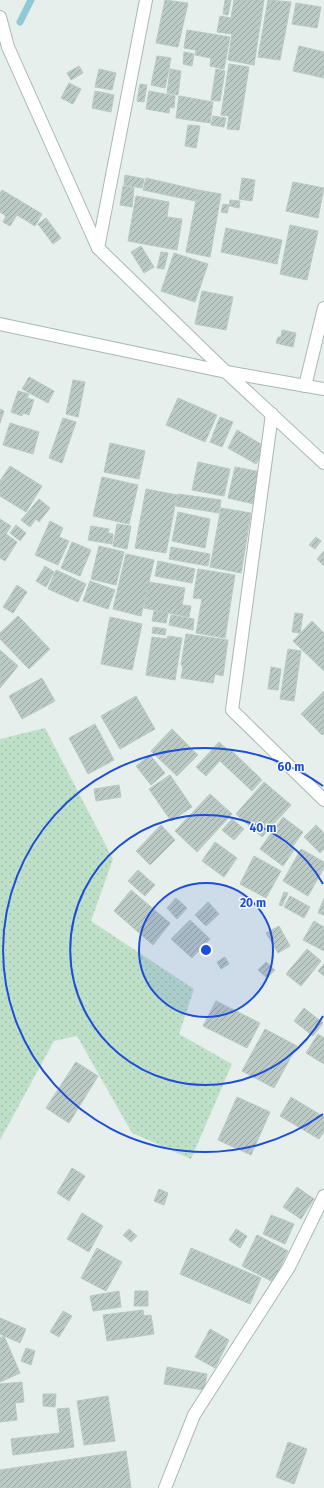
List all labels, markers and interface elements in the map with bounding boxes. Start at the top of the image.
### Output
text: 60 m [278,760,304,774]
text: 40 m [250,821,276,835]
text: 20 m [240,896,266,910]
centre of rings [199,943,213,957]

